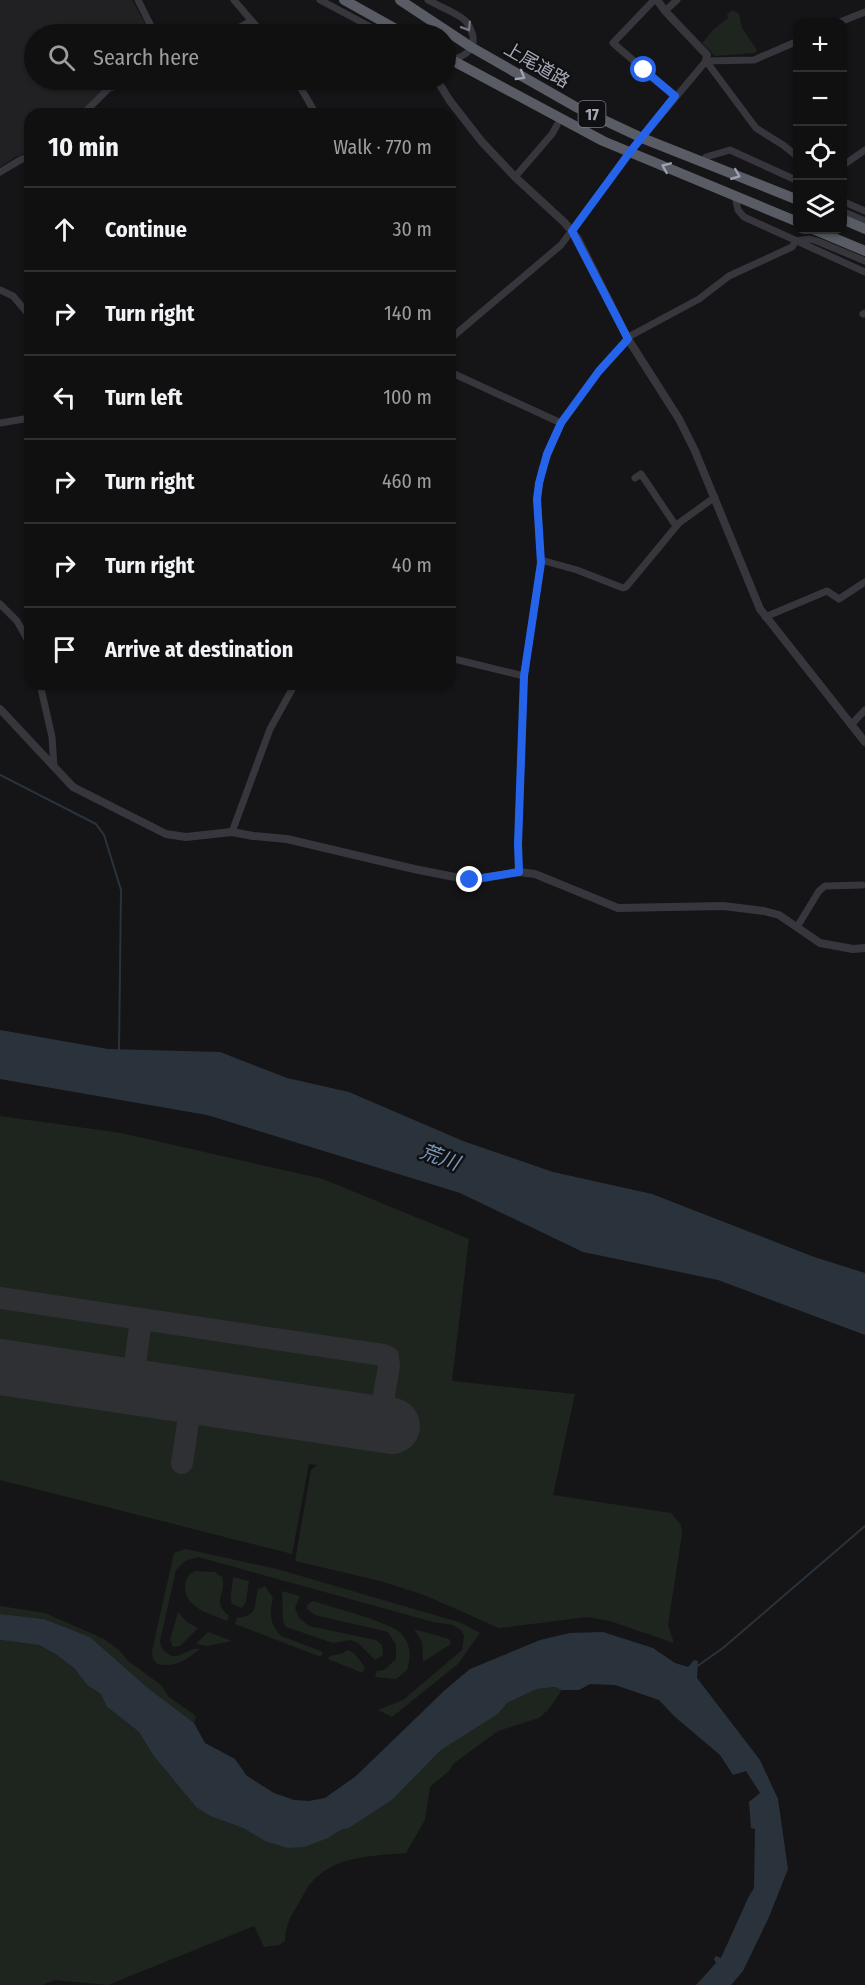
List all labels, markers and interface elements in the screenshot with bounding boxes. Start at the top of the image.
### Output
map controls [793,18,847,234]
button: + [793,18,847,72]
one-way arrow [460,20,471,31]
search box [24,24,456,90]
street label: 上尾道路 [500,37,574,93]
icon: search [45,41,78,74]
text: Search here [93,44,199,71]
route start [630,56,656,82]
one-way arrow [514,69,525,81]
button: − [793,72,847,126]
road number: 17 [578,101,606,127]
button: locate [793,126,847,180]
text: 10 min [48,132,119,163]
text: Walk · 770 m [333,135,432,159]
one-way arrow [662,162,673,174]
one-way arrow [729,168,740,180]
button: layers [793,180,847,234]
icon: ahead [48,213,81,246]
text: Continue [105,216,187,243]
text: 30 m [392,217,432,241]
icon: right [48,297,81,330]
text: Turn right [105,300,194,327]
text: 140 m [384,301,432,325]
icon: left [48,381,81,414]
text: Turn left [105,384,183,411]
text: 100 m [383,385,432,409]
icon: right [48,465,81,498]
text: Turn right [105,468,194,495]
text: 460 m [382,469,432,493]
icon: right [48,549,81,582]
text: Turn right [105,552,194,579]
text: 40 m [392,553,432,577]
icon: arrive [48,633,81,666]
text: Arrive at destination [105,636,293,663]
route end [456,866,482,892]
water label: 荒川 [417,1139,465,1176]

